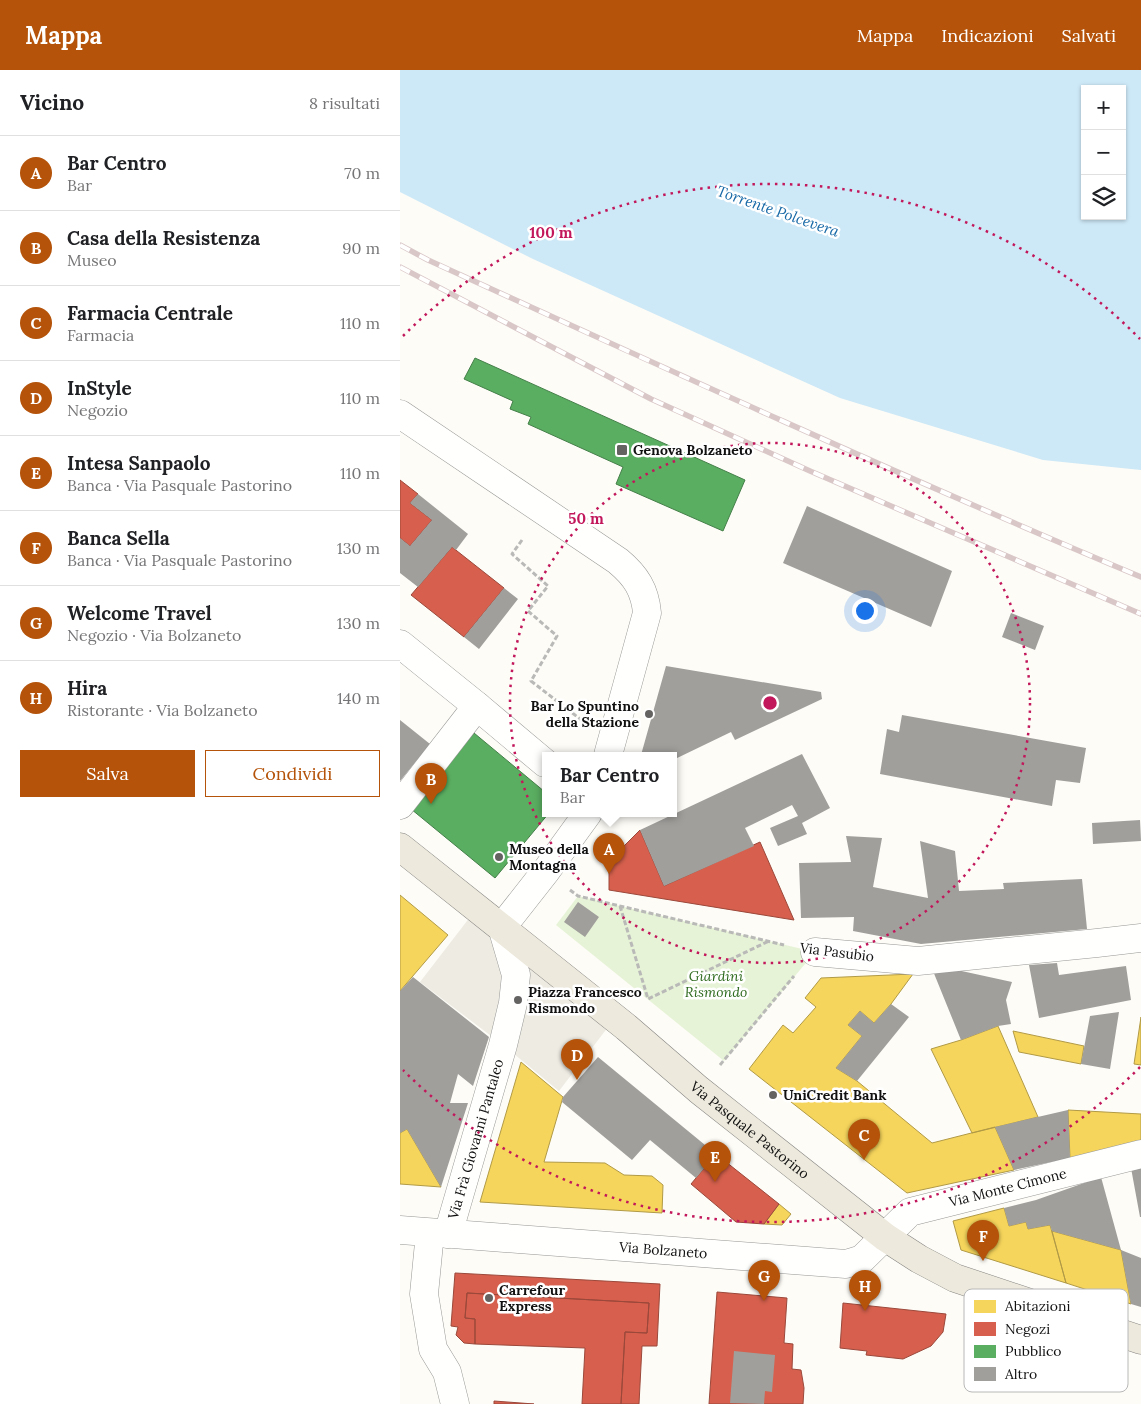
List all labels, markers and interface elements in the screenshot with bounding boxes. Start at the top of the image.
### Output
text: Mappa [25,20,102,51]
text: Mappa [857,24,913,47]
text: Indicazioni [941,24,1034,47]
text: Salvati [1062,24,1116,47]
map controls [1081,85,1126,220]
button: + [1081,85,1126,130]
text: Vicino [20,89,84,116]
text: 8 risultati [309,93,380,113]
button: − [1081,130,1126,175]
text: Bar Centro [67,151,167,175]
text: A [31,163,41,183]
text: 70 m [344,163,380,183]
text: Bar [67,175,92,195]
button: layers [1081,175,1126,220]
water label: Torrente Polcevera [714,181,842,241]
text: 100 m [530,223,573,242]
text: Casa della Resistenza [67,226,260,250]
text: B [31,238,41,258]
text: 90 m [342,238,380,258]
text: Museo [67,250,117,270]
text: Farmacia Centrale [67,301,233,325]
text: C [30,313,42,333]
text: 110 m [340,313,380,333]
text: Farmacia [67,325,134,345]
text: InStyle [67,376,132,400]
text: D [30,388,42,408]
text: 110 m [340,388,380,408]
text: Negozio [67,400,128,420]
place label: Genova Bolzaneto [633,441,753,459]
marker: Genova Bolzaneto [615,443,629,457]
text: Intesa Sanpaolo [67,451,211,475]
text: E [31,463,41,483]
text: 110 m [340,463,380,483]
text: Banca · Via Pasquale Pastorino [67,475,292,495]
text: 50 m [568,509,604,528]
text: Banca Sella [67,526,170,550]
text: F [31,538,41,558]
text: 130 m [337,538,380,558]
text: Banca · Via Pasquale Pastorino [67,550,292,570]
your location [852,598,878,624]
text: Welcome Travel [67,601,212,625]
text: G [30,613,42,633]
text: 130 m [337,613,380,633]
text: Negozio · Via Bolzaneto [67,625,241,645]
text: Hira [67,676,107,700]
text: H [30,688,42,708]
text: 140 m [337,688,380,708]
centre of rings [761,694,779,712]
place label: Bar Lo Spuntino della Stazione [531,697,639,731]
text: Ristorante · Via Bolzaneto [67,700,258,720]
marker: Bar Lo Spuntino della Stazione [643,708,655,720]
button: Salva [20,750,195,797]
button: Condividi [205,750,380,797]
popup [542,752,677,817]
pin: B [415,763,447,804]
text: Bar Centro [560,763,659,787]
text: Bar [560,787,585,807]
pin: A [593,833,625,874]
place label: Museo della Montagna [509,840,589,874]
marker: Museo della Montagna [493,851,505,863]
street label: Via Pasubio [798,938,875,965]
park label: Giardini Rismondo [685,967,747,1001]
place label: Piazza Francesco Rismondo [528,983,642,1017]
marker: Piazza Francesco Rismondo [512,994,524,1006]
pin: D [561,1039,593,1080]
street label: Via Frà Giovanni Pantaleo [444,1057,507,1222]
street label: Via Pasquale Pastorino [686,1077,813,1183]
place label: UniCredit Bank [783,1086,887,1104]
marker: UniCredit Bank [767,1089,779,1101]
pin: C [848,1119,880,1160]
pin: E [699,1141,731,1182]
street label: Via Monte Cimone [946,1164,1069,1211]
pin: F [967,1220,999,1261]
street label: Via Bolzaneto [617,1238,708,1262]
pin: G [748,1260,780,1301]
pin: H [849,1270,881,1311]
place label: Carrefour Express [499,1281,565,1315]
legend [964,1289,1128,1392]
marker: Carrefour Express [483,1292,495,1304]
text: Abitazioni [1004,1297,1070,1315]
text: Negozi [1005,1320,1050,1338]
text: Pubblico [1005,1342,1061,1360]
text: Altro [1004,1365,1037,1383]

